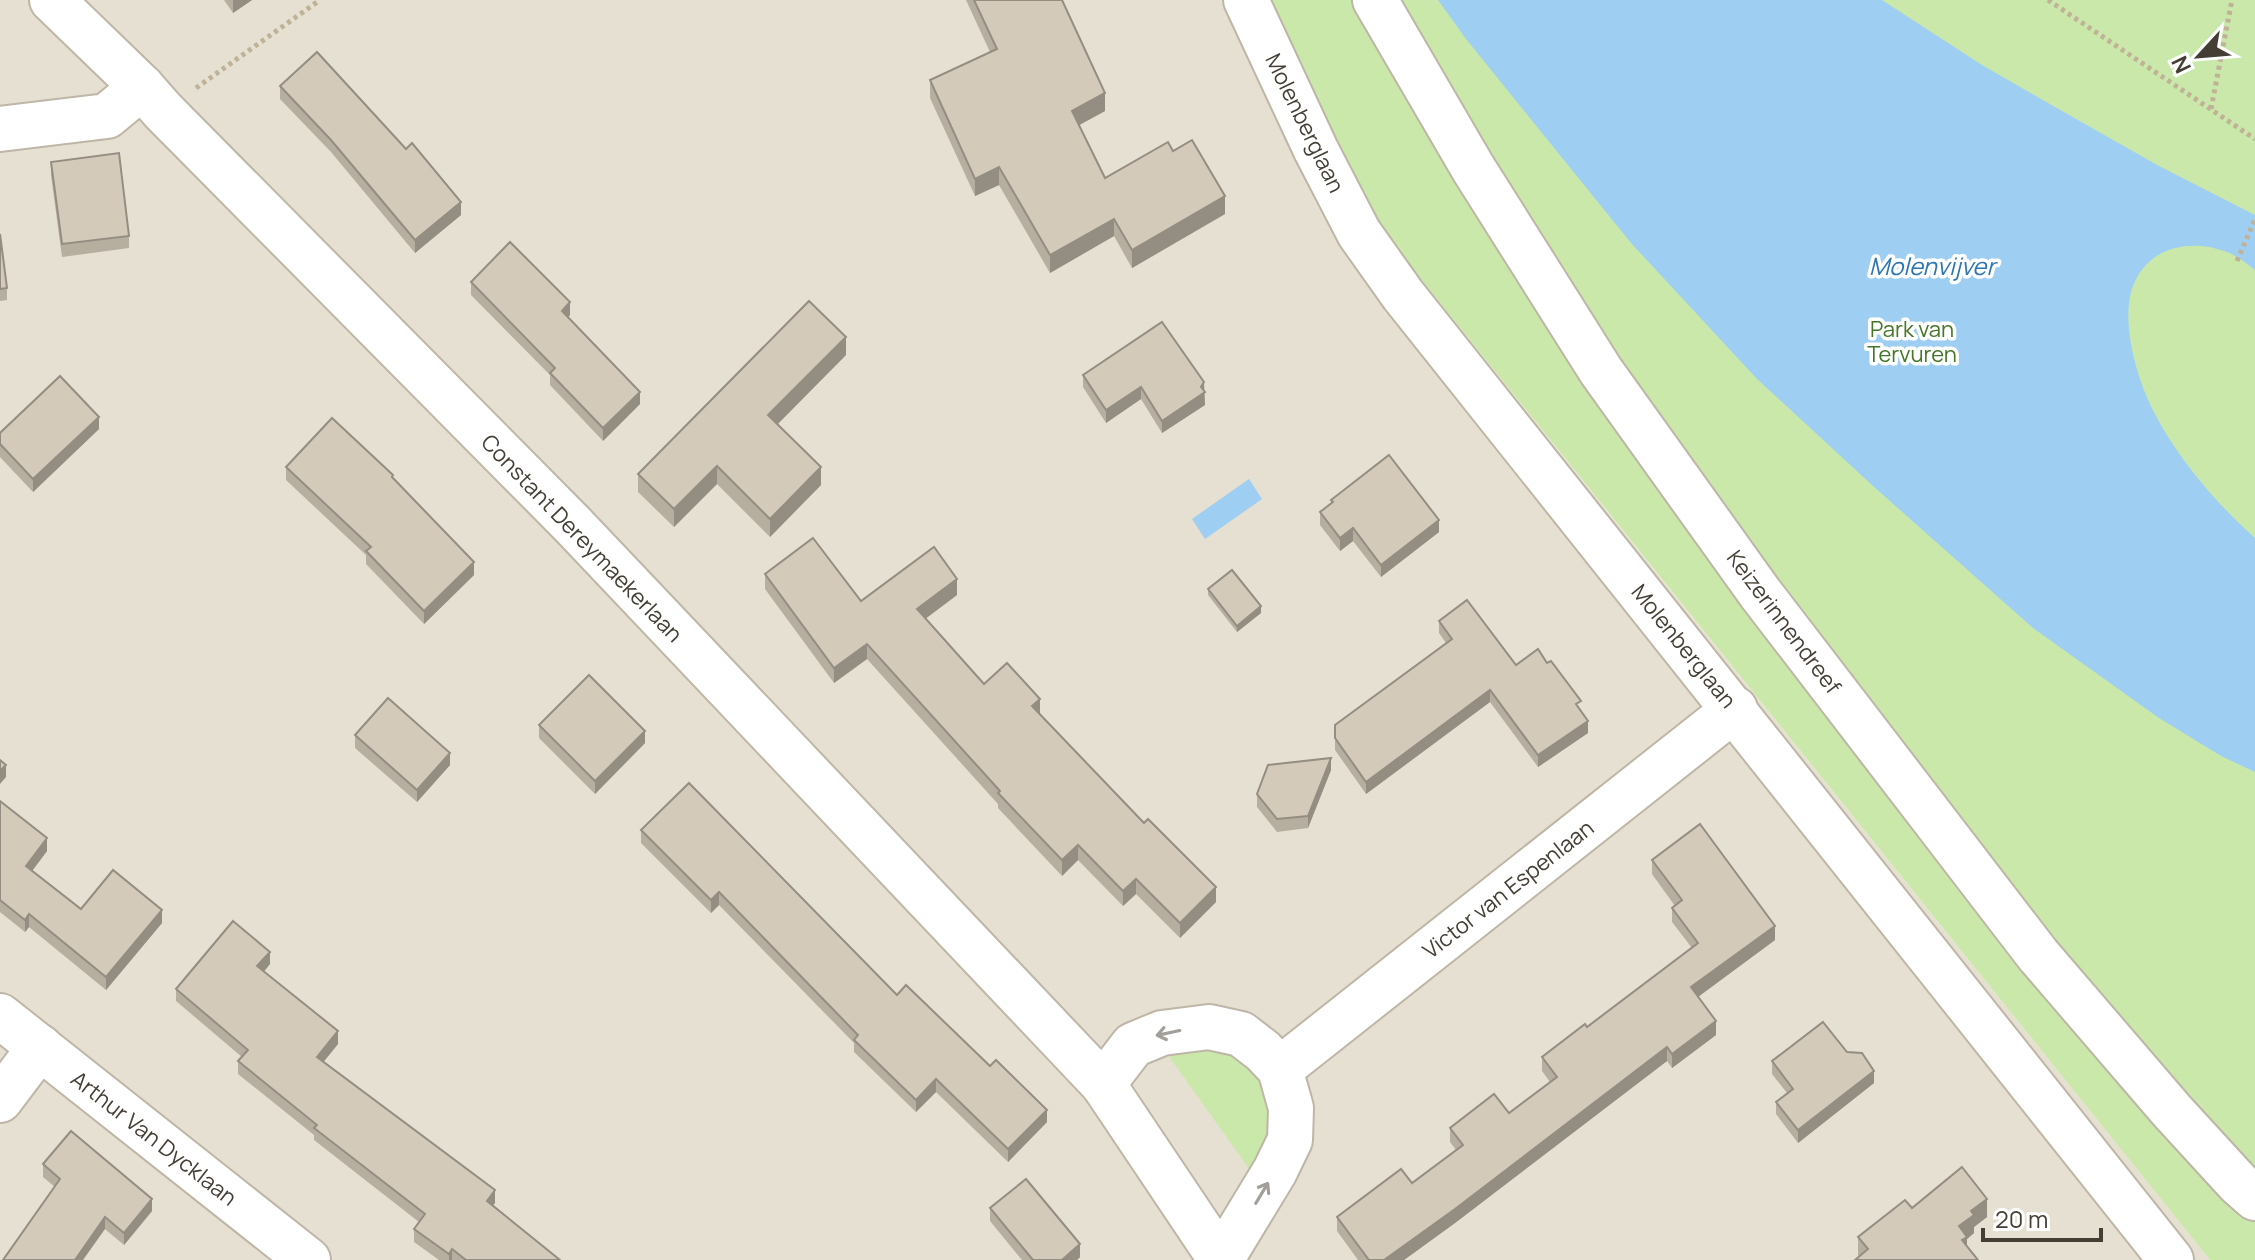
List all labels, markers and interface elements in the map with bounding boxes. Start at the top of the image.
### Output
north arrow [2159,16,2239,96]
street label: Molenberglaan [1258,48,1352,198]
text: N [2164,51,2198,78]
water label: Molenvijver [1869,249,1998,282]
park label: Park van Tervuren [1867,314,1957,369]
street label: Constant Dereymaekerlaan [475,428,689,648]
street label: Keizerinnendreef [1720,544,1848,700]
street label: Molenberglaan [1625,578,1743,714]
street label: Victor van Espenlaan [1416,813,1600,965]
one-way arrow [1156,1026,1182,1041]
street label: Arthur Van Dycklaan [65,1064,243,1212]
one-way arrow [1254,1183,1270,1205]
scale bar [1983,1192,2101,1242]
text: 20 m [1995,1202,2048,1235]

